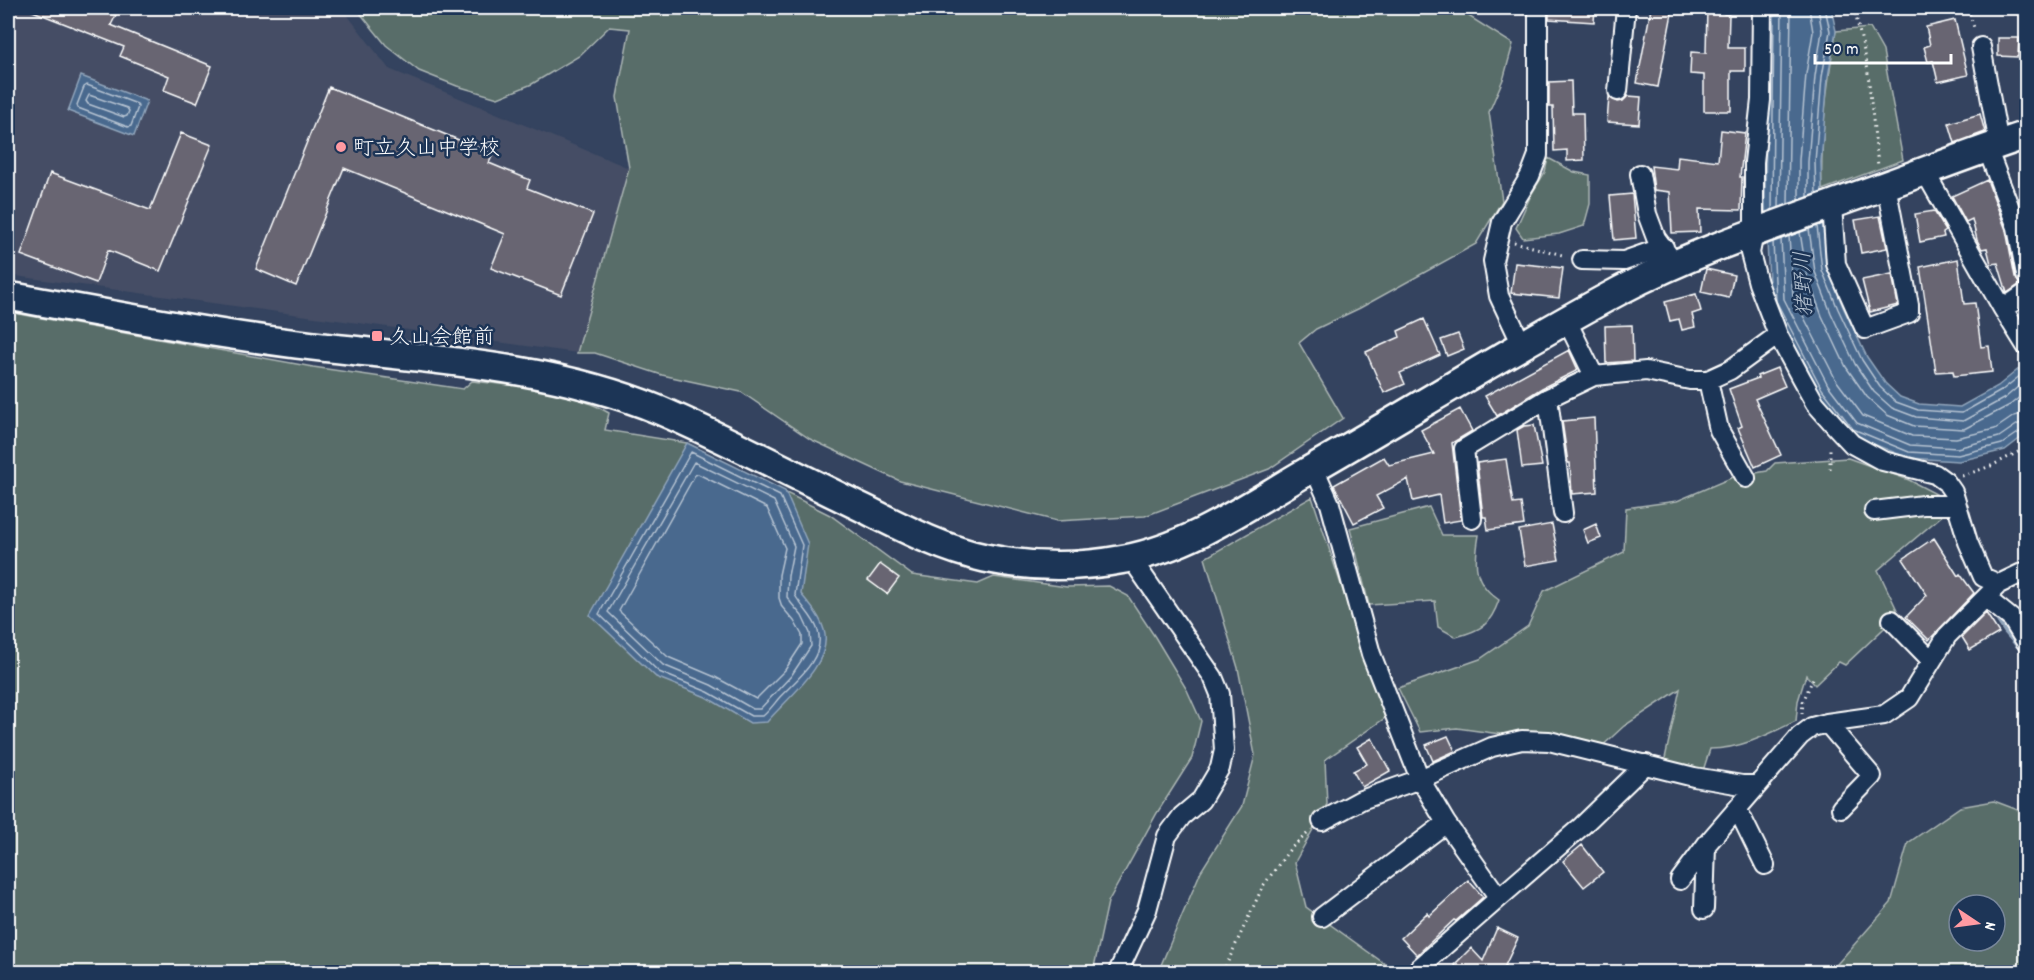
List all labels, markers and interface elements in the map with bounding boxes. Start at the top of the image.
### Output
scale bar [1815,27,1952,65]
text: 50 m [1824,38,1859,63]
place label: 町立久山中学校 [353,135,500,165]
marker: 町立久山中学校 [334,140,348,154]
water label: 猪野川 [1789,250,1822,317]
place label: 久山会館前 [389,324,494,354]
marker: 久山会館前 [370,329,384,343]
north arrow [1947,893,2007,953]
text: N [1977,919,2001,932]

